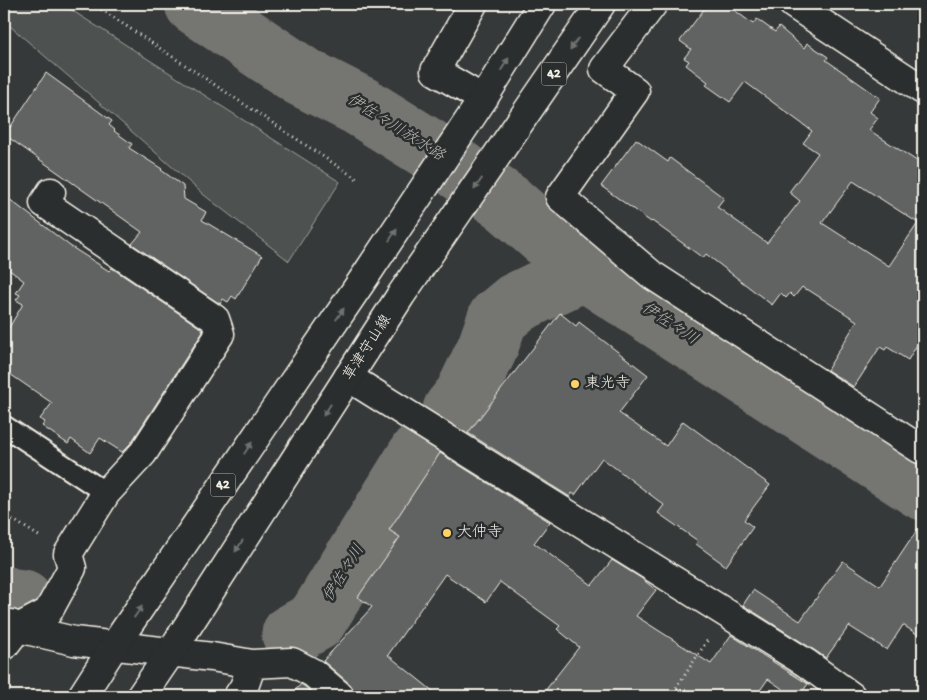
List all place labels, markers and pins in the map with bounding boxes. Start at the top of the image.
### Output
place label: 東光寺 [585,374,630,393]
marker: 東光寺 [569,378,581,390]
place label: 大仲寺 [457,523,502,542]
marker: 大仲寺 [441,527,453,539]

